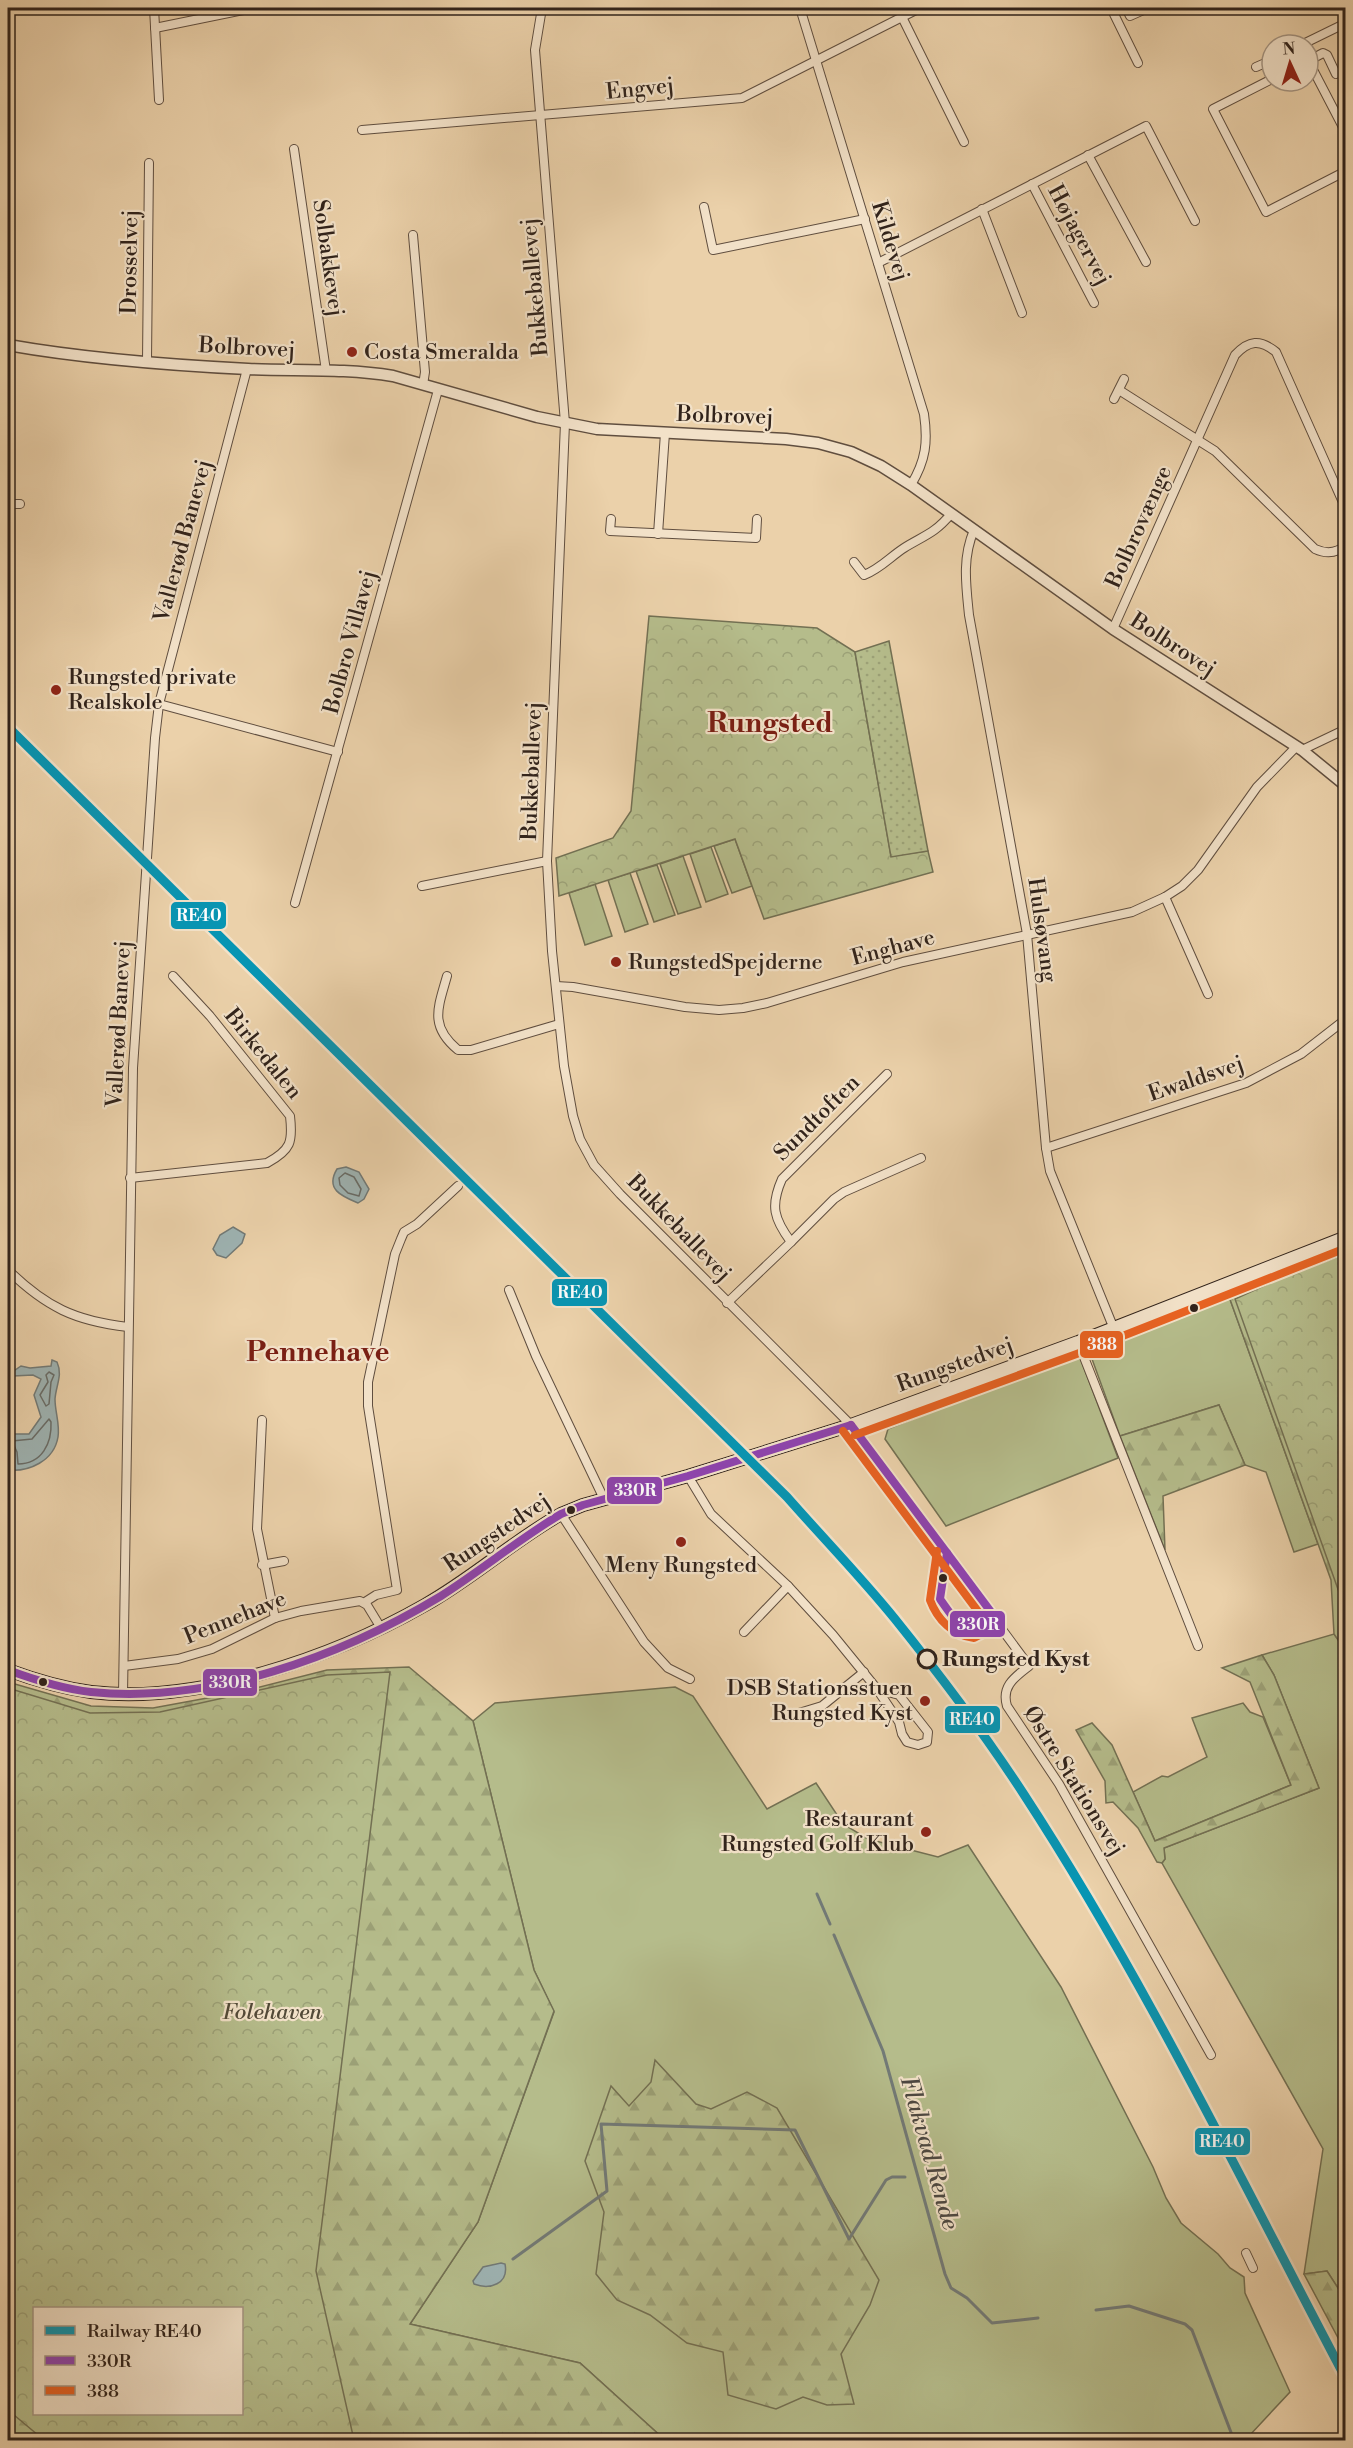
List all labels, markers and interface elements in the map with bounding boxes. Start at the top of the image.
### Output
north arrow [1260,33,1320,93]
text: N [1282,39,1296,59]
street label: Engvej [604,72,676,106]
street label: Højagervej [1041,180,1117,290]
street label: Solbakkevej [306,198,350,318]
street label: Kildevej [865,198,915,284]
street label: Drosselvej [116,209,144,315]
street label: Bukkeballevej [516,217,555,358]
street label: Bolbrovej [197,332,296,364]
place label: Costa Smeralda [364,339,520,366]
marker: Costa Smeralda [345,345,359,359]
street label: Bolbrovej [675,401,774,431]
street label: Vallerød Banevej [148,457,218,626]
street label: Bolbrovænge [1100,462,1178,593]
street label: Bolbro Villavej [318,567,382,718]
street label: Bolbrovej [1124,607,1221,683]
place label: Rungsted private Realskole [68,664,236,716]
marker: Rungsted private Realskole [49,683,63,697]
street label: Bukkeballevej [516,701,548,842]
district label: Rungsted [707,706,833,741]
street label: Hulsøvang [1021,876,1063,985]
line badge: RE40 [170,901,227,930]
text: RE40 [176,906,222,926]
street label: Enghave [848,924,938,972]
street label: Vallerød Banevej [101,940,137,1109]
place label: RungstedSpejderne [628,949,823,976]
marker: RungstedSpejderne [609,955,623,969]
street label: Birkedalen [218,1002,308,1105]
street label: Ewaldsvej [1144,1050,1248,1108]
street label: Sundtoften [768,1069,866,1167]
street label: Bukkeballevej [620,1168,737,1287]
line badge: RE40 [551,1278,608,1307]
text: RE40 [557,1283,603,1303]
unlabelled marker [1188,1302,1200,1314]
line badge: 388 [1079,1330,1124,1359]
street label: Rungstedvej [893,1331,1017,1399]
district label: Pennehave [246,1335,390,1370]
text: 388 [1087,1335,1117,1355]
line badge: 330R [606,1476,663,1505]
text: 330R [614,1481,658,1501]
street label: Rungstedvej [439,1488,555,1578]
unlabelled marker [565,1504,577,1516]
marker: Meny Rungsted [674,1535,688,1549]
place label: Meny Rungsted [605,1552,758,1579]
unlabelled marker [937,1572,949,1584]
street label: Pennehave [180,1585,290,1651]
line badge: 330R [949,1610,1006,1638]
text: 330R [957,1615,1001,1635]
place label: Rungsted Kyst [942,1646,1090,1673]
marker: Rungsted Kyst [917,1649,937,1669]
line badge: 330R [202,1668,258,1697]
text: 330R [209,1673,253,1693]
place label: DSB Stationsstuen Rungsted Kyst [727,1675,913,1727]
unlabelled marker [37,1676,49,1688]
marker: DSB Stationsstuen Rungsted Kyst [918,1694,932,1708]
street label: Østre Stationsvej [1017,1701,1131,1861]
line badge: RE40 [944,1705,1001,1734]
text: RE40 [949,1710,995,1730]
place label: Restaurant Rungsted Golf Klub [721,1806,914,1858]
marker: Restaurant Rungsted Golf Klub [919,1825,933,1839]
park label: Folehaven [222,1999,322,2026]
water label: Flakvad Rende [893,2073,965,2233]
line badge: RE40 [1194,2127,1251,2156]
text: RE40 [1199,2132,1245,2152]
legend [33,2307,243,2415]
text: Railway RE40 [87,2320,202,2343]
text: 330R [87,2350,132,2373]
text: 388 [87,2380,119,2403]

